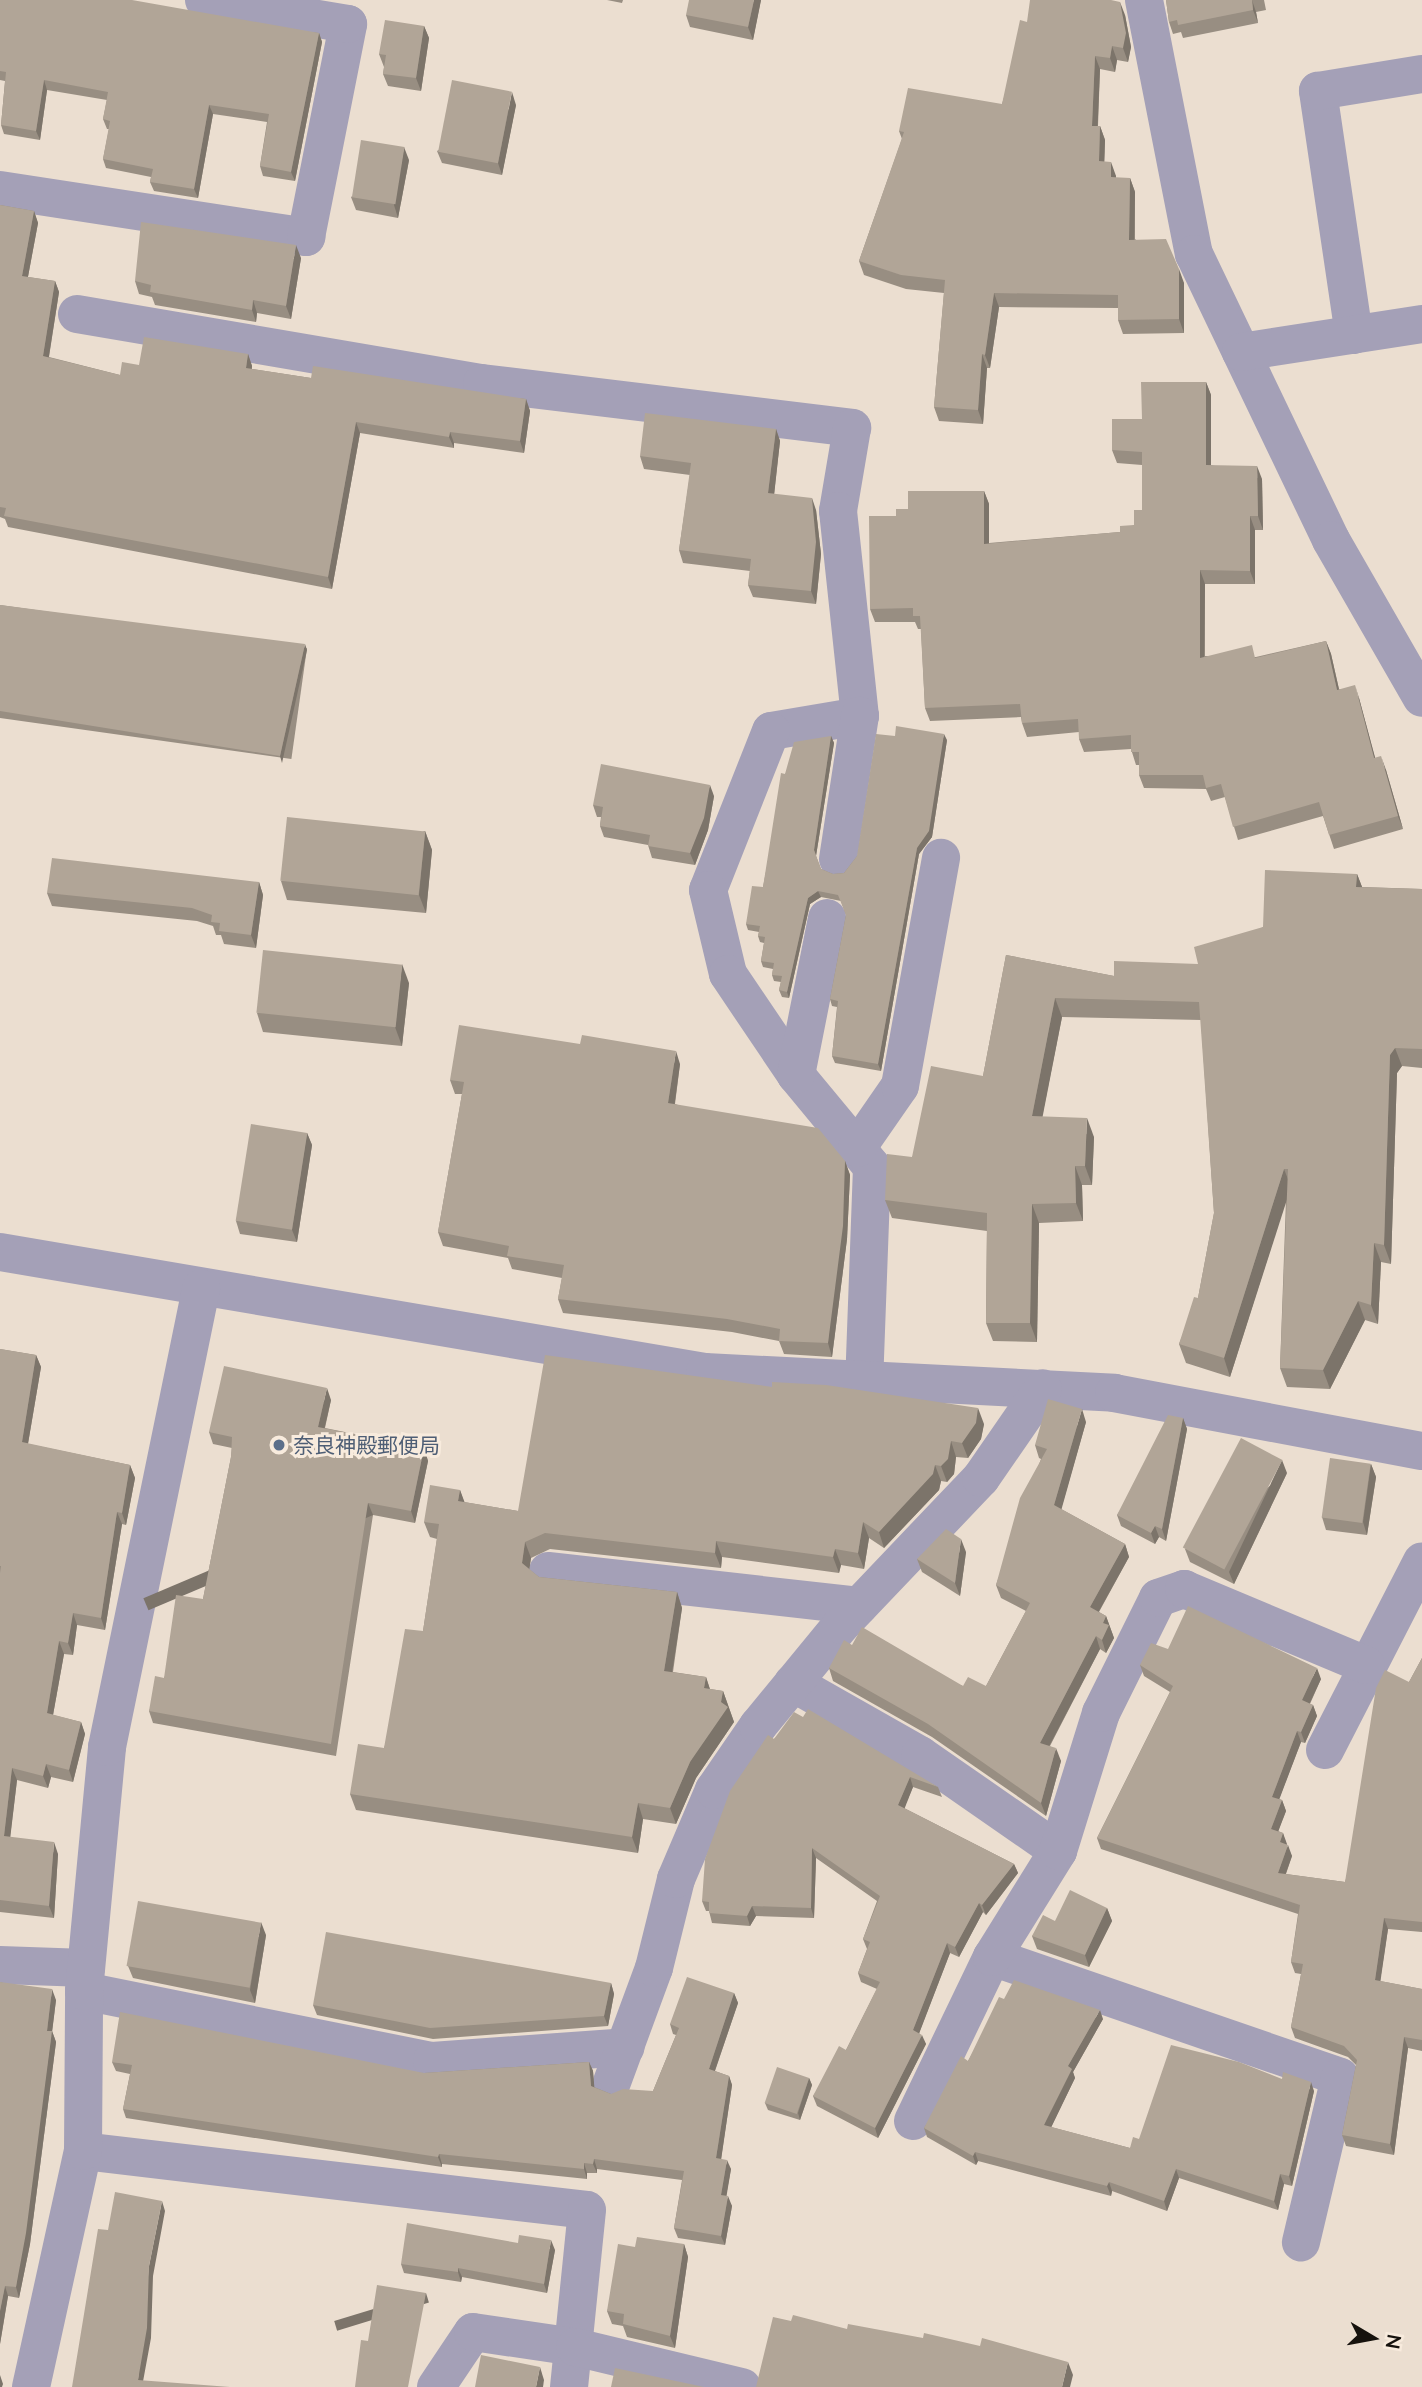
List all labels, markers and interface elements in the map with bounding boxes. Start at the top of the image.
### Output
place label: 奈良神殿郵便局 [293,1432,440,1458]
marker: 奈良神殿郵便局 [271,1437,287,1453]
north arrow [1338,2303,1408,2373]
text: N [1382,2333,1407,2351]

